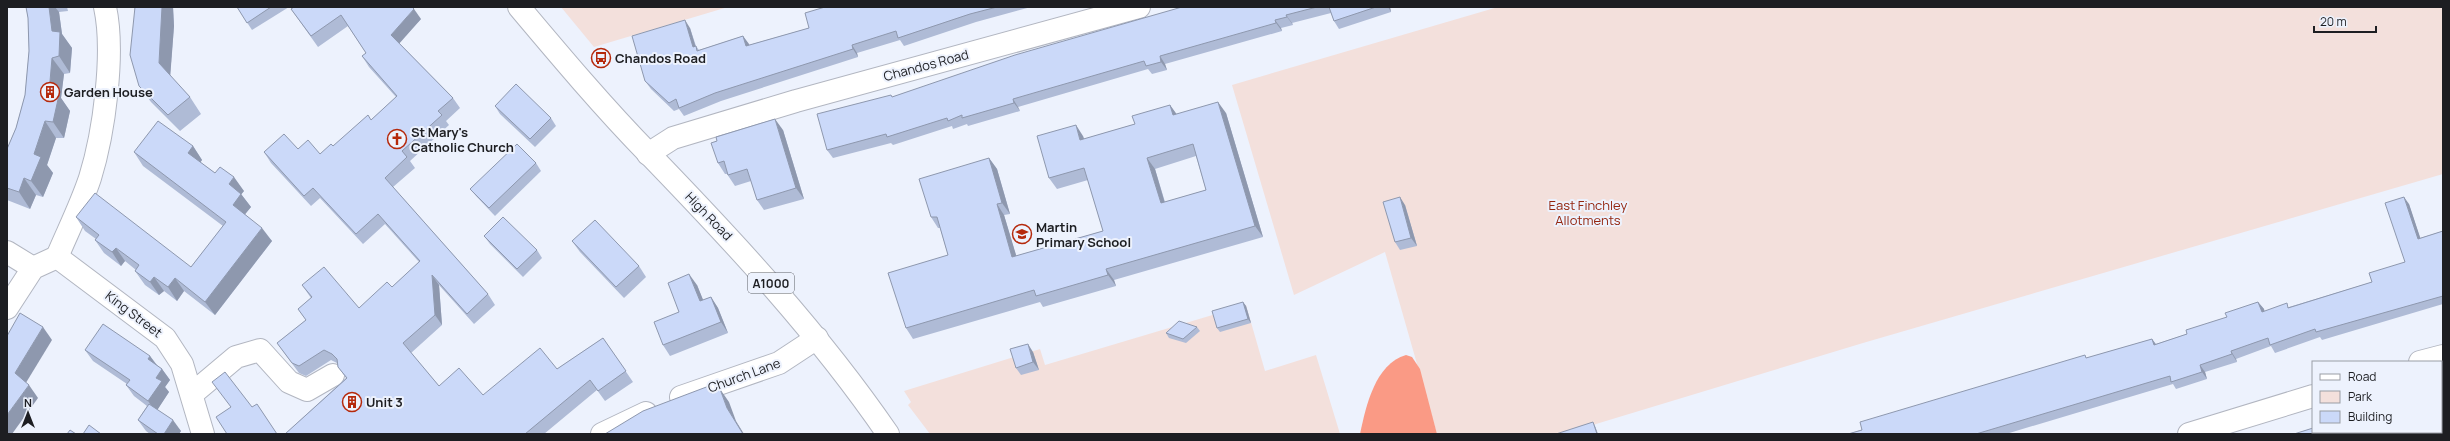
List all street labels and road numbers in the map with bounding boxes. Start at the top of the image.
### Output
street label: Chandos Road [881,45,971,85]
street label: High Road [681,188,737,244]
road number: A1000 [748,273,794,293]
street label: King Street [102,287,166,341]
street label: Church Lane [705,353,783,396]

